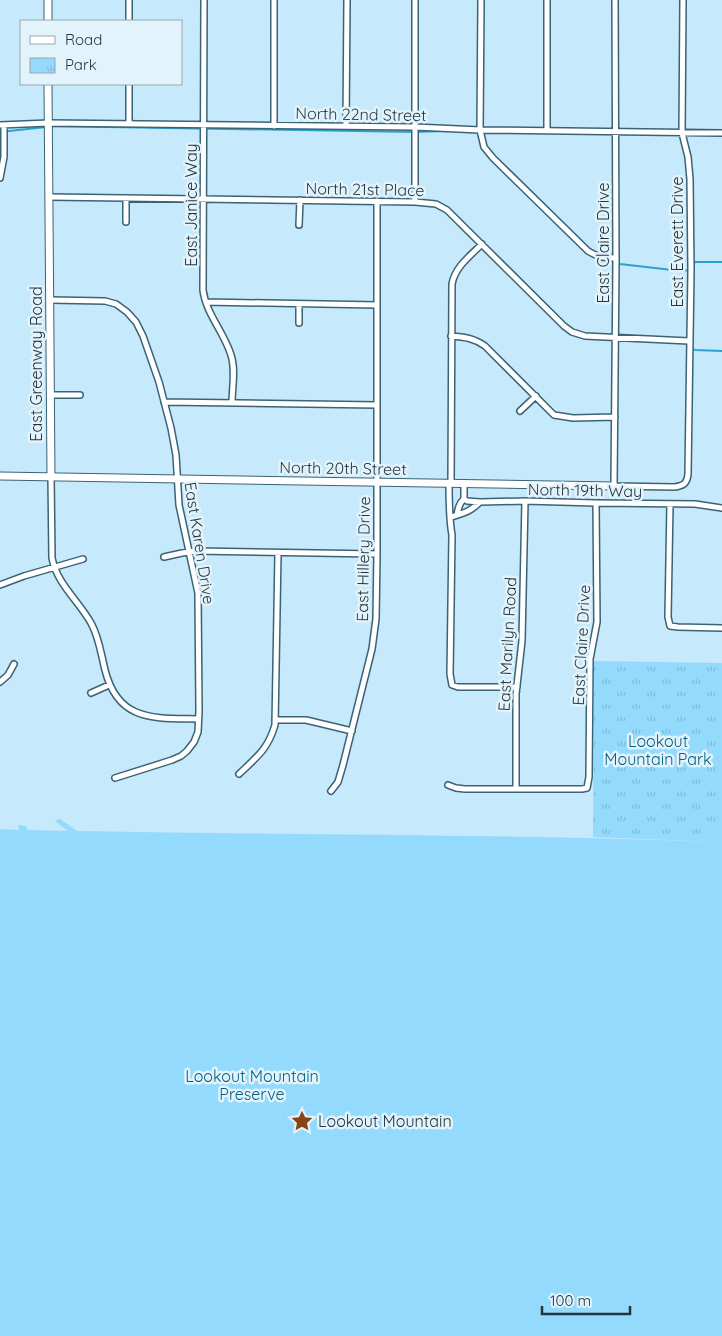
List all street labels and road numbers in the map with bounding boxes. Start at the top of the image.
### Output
street label: North 22nd Street [295,103,427,125]
street label: East Janice Way [181,143,201,267]
street label: East Everett Drive [667,177,687,307]
street label: North 21st Place [305,178,425,200]
street label: East Claire Drive [593,182,613,304]
street label: East Greenway Road [26,286,46,442]
street label: North 20th Street [279,457,407,479]
street label: North 19th Way [528,479,642,501]
street label: East Karen Drive [180,480,220,606]
street label: East Hillery Drive [352,496,374,622]
street label: East Marilyn Road [493,576,521,712]
street label: East Claire Drive [568,584,594,706]

